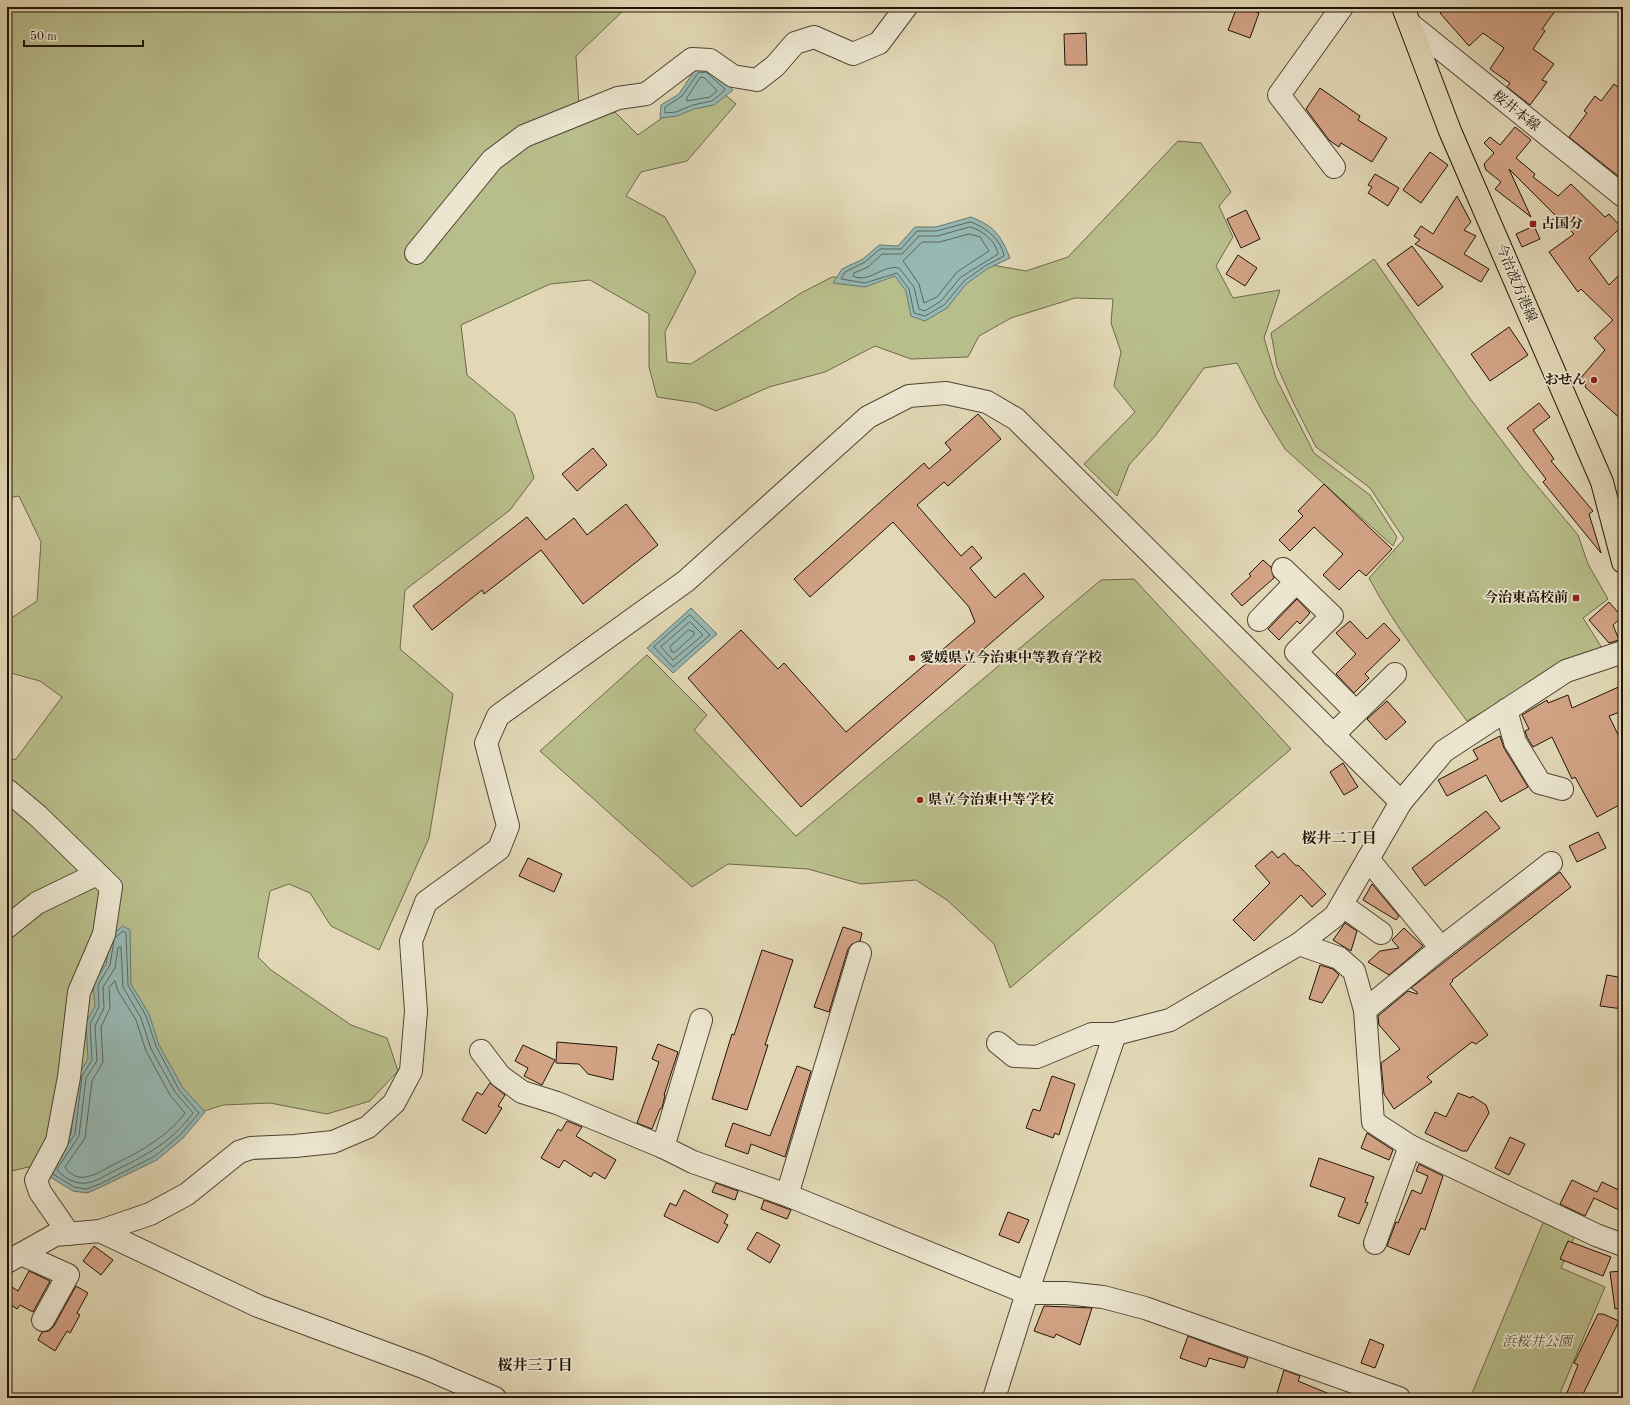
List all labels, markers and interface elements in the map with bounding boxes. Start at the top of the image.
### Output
scale bar [24,22,143,48]
text: 50 m [30,30,57,43]
street label: 桜井本線 [1490,87,1543,134]
place label: 古国分 [1541,216,1583,231]
marker: 古国分 [1528,219,1538,229]
street label: 今治波方港線 [1493,241,1540,324]
place label: おせん [1544,372,1586,387]
marker: おせん [1589,375,1599,385]
place label: 今治東高校前 [1484,589,1568,605]
marker: 今治東高校前 [1571,593,1581,603]
place label: 愛媛県立今治東中等教育学校 [920,649,1102,665]
marker: 愛媛県立今治東中等教育学校 [907,653,917,663]
place label: 県立今治東中等学校 [928,791,1054,807]
marker: 県立今治東中等学校 [915,795,925,805]
district label: 桜井二丁目 [1301,830,1377,847]
park label: 浜桜井公園 [1502,1334,1574,1349]
district label: 桜井三丁目 [497,1357,573,1374]

